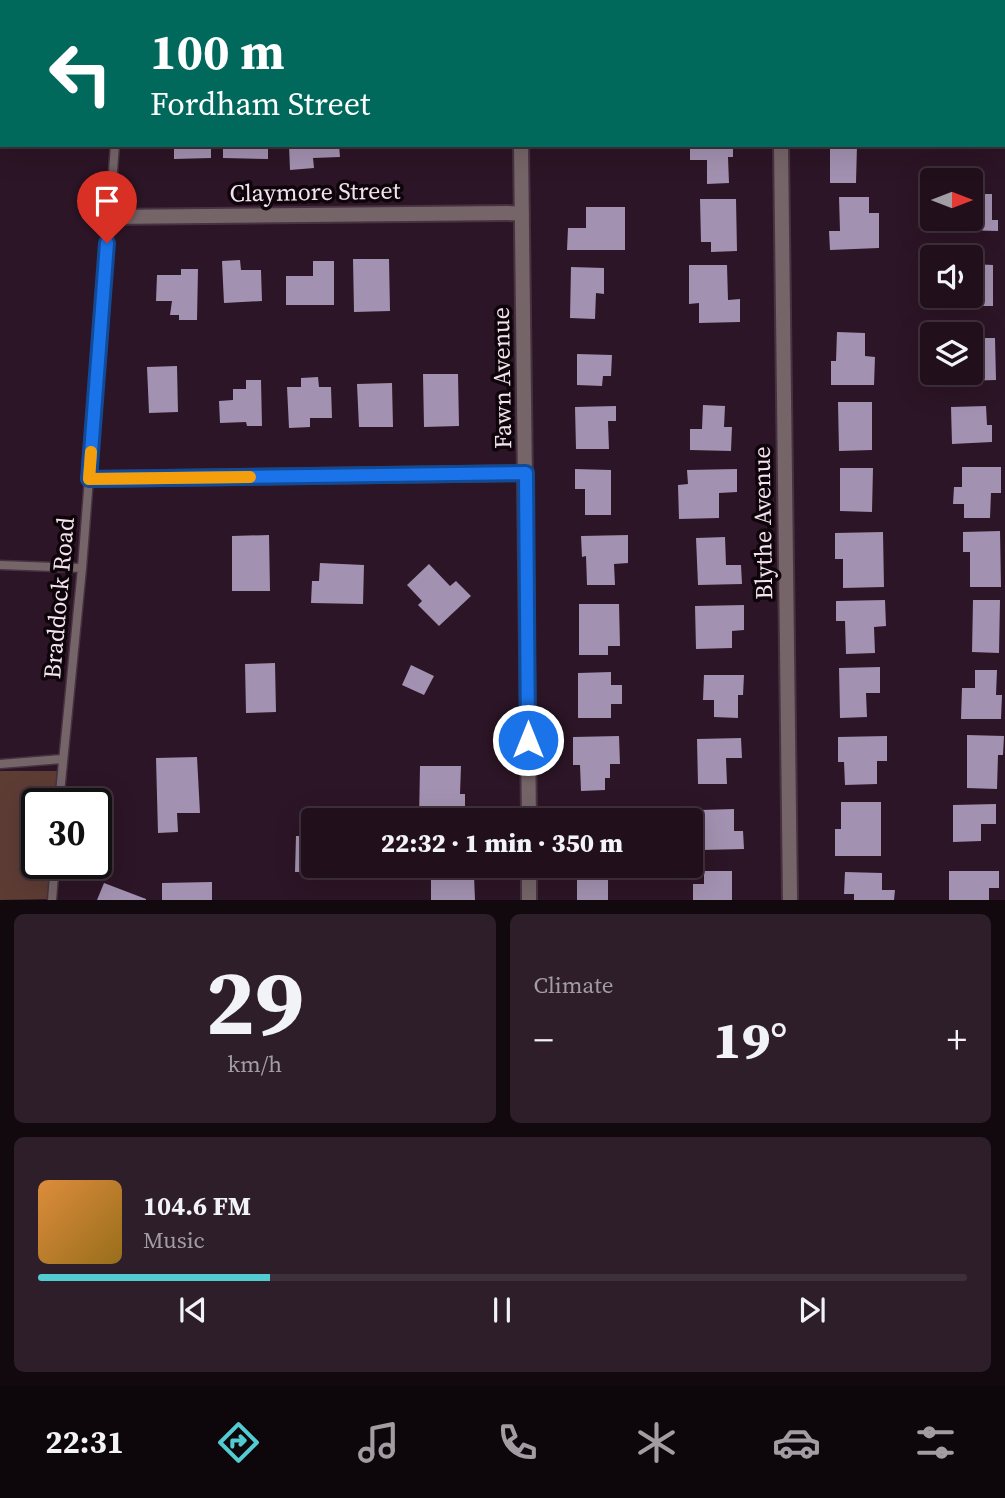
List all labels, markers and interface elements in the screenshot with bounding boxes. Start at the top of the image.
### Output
text: 100 m [150,18,285,85]
icon: left [35,28,126,119]
text: Fordham Street [150,82,371,126]
north arrow [920,168,984,231]
map controls [920,168,983,385]
pin [77,171,137,243]
street label: Claymore Street [229,174,401,209]
icon: arrive [88,182,126,220]
button: sound [920,245,983,308]
street label: Fawn Avenue [484,307,519,449]
button: layers [920,322,983,385]
street label: Blythe Avenue [745,446,780,600]
street label: Braddock Road [35,515,82,680]
position arrow [491,703,565,777]
speed limit sign: 30 [21,788,112,879]
text: 22:32 · 1 min · 350 m [381,825,623,861]
text: 29 [205,940,304,1064]
text: Climate [534,969,613,1001]
text: 19° [713,1004,787,1075]
text: − [534,1014,554,1066]
text: + [947,1014,967,1066]
text: km/h [227,1048,282,1080]
text: 104.6 FM [143,1188,251,1224]
text: Music [143,1224,205,1256]
icon: previous [174,1291,212,1329]
icon: pause [483,1291,521,1329]
icon: next [793,1291,831,1329]
icon: directions [214,1418,263,1467]
icon: music [354,1418,403,1467]
icon: phone [493,1418,542,1467]
icon: climate [632,1418,681,1467]
icon: car [772,1418,821,1467]
icon: filters [911,1418,960,1467]
text: 22:31 [45,1420,124,1464]

